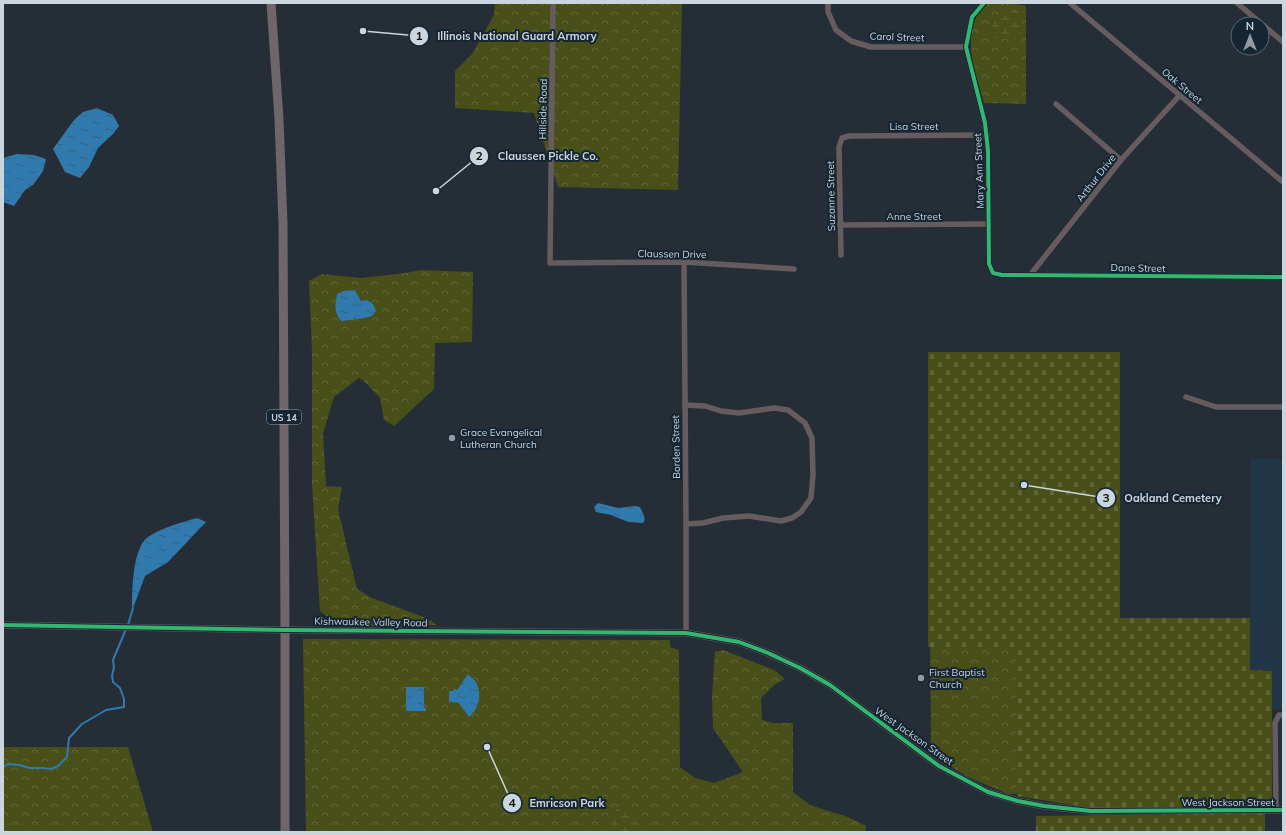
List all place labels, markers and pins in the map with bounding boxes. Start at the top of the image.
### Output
callout: Illinois National Guard Armory [409,24,604,47]
callout: Claussen Pickle Co. [469,144,606,167]
place label: Grace Evangelical Lutheran Church [460,426,542,451]
marker: Grace Evangelical Lutheran Church [447,433,457,443]
callout: Oakland Cemetery [1096,486,1230,509]
place label: First Baptist Church [929,666,985,691]
marker: First Baptist Church [916,673,926,683]
callout: Emricson Park [502,791,613,814]

